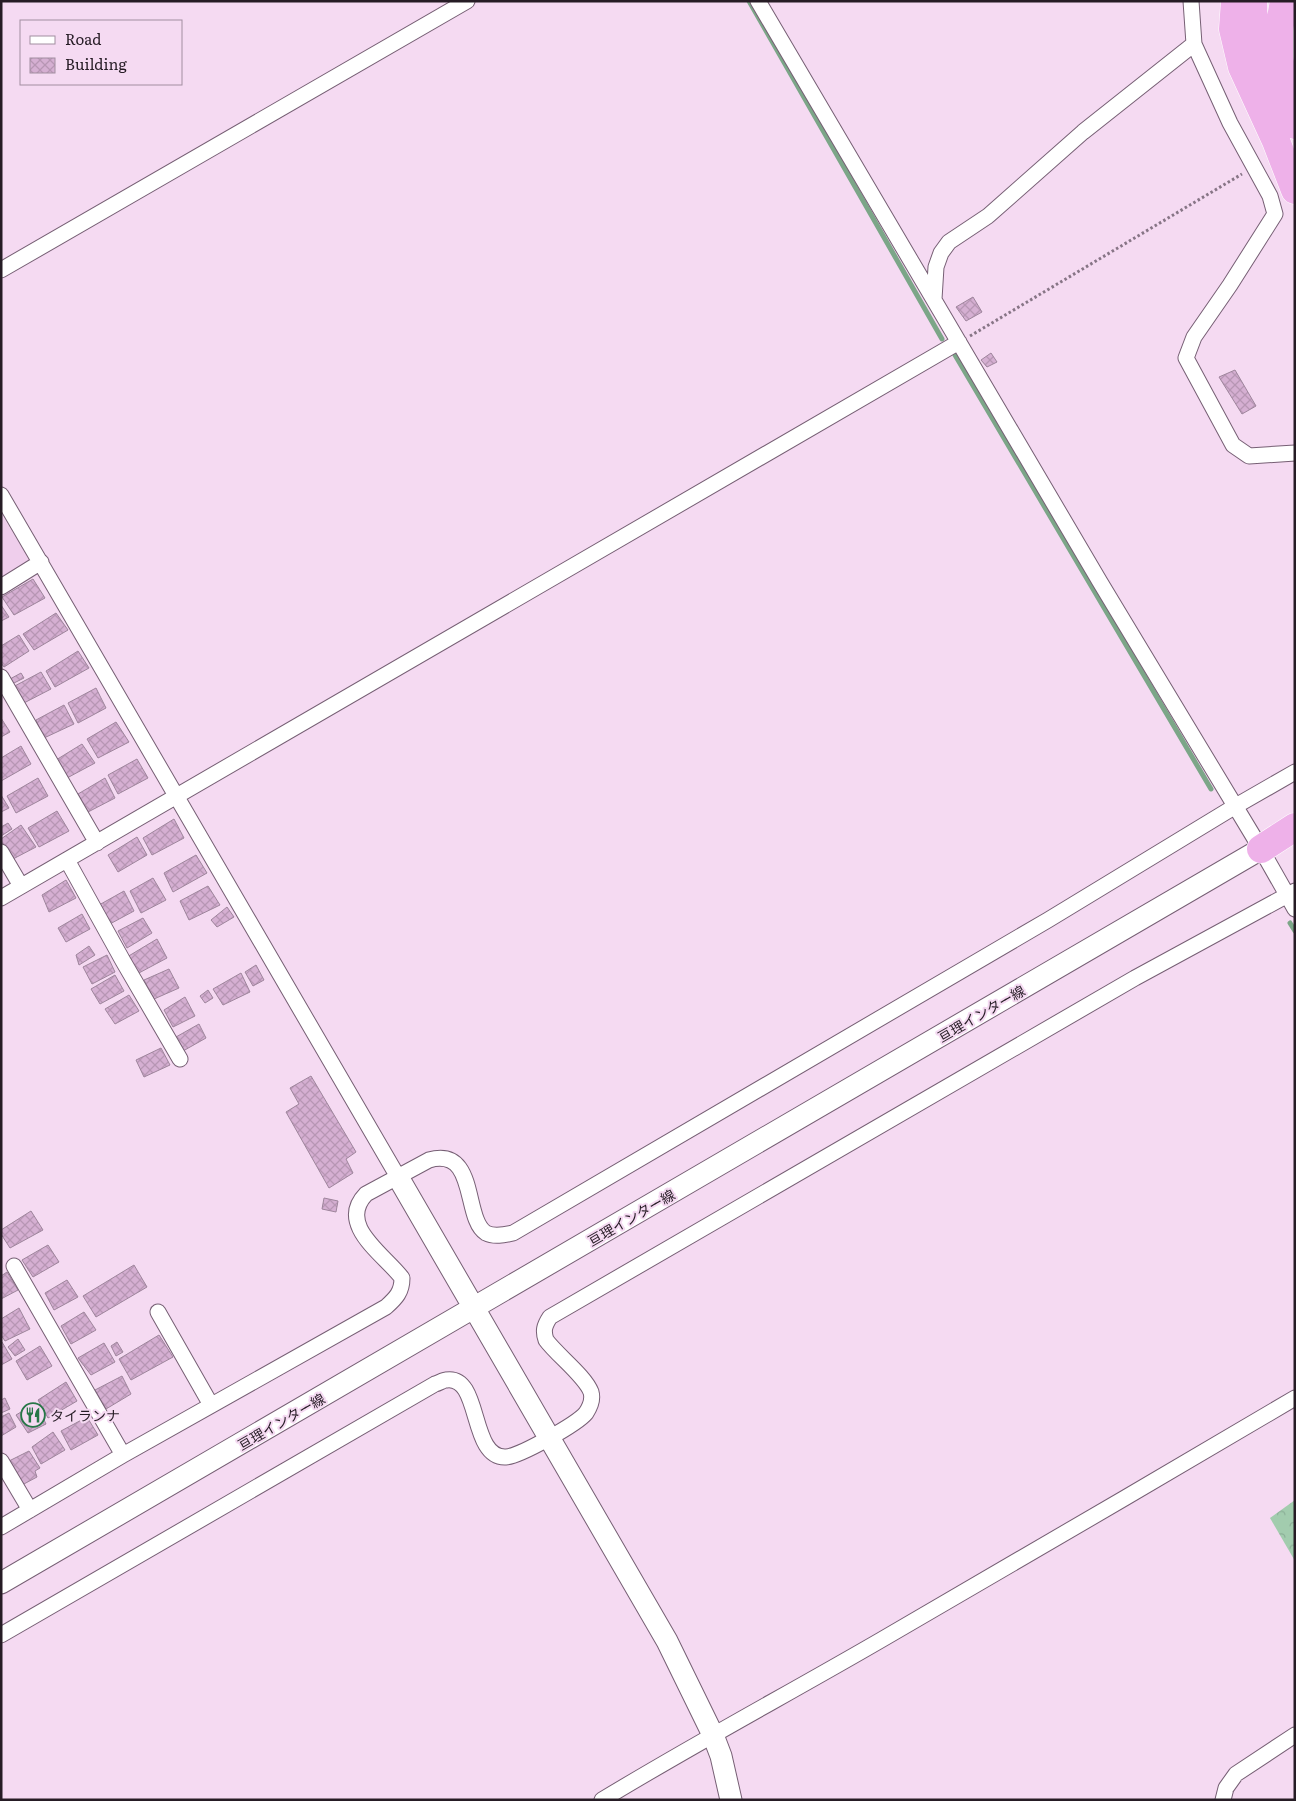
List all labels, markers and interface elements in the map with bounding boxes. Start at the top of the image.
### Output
legend [20,20,182,85]
text: Road [65,27,101,50]
text: Building [65,52,127,75]
street label: 亘理インター線 [934,980,1028,1046]
street label: 亘理インター線 [584,1184,678,1250]
street label: 亘理インター線 [234,1388,328,1454]
restaurant icon: タイランナ [20,1402,46,1428]
place label: タイランナ [50,1405,120,1425]

